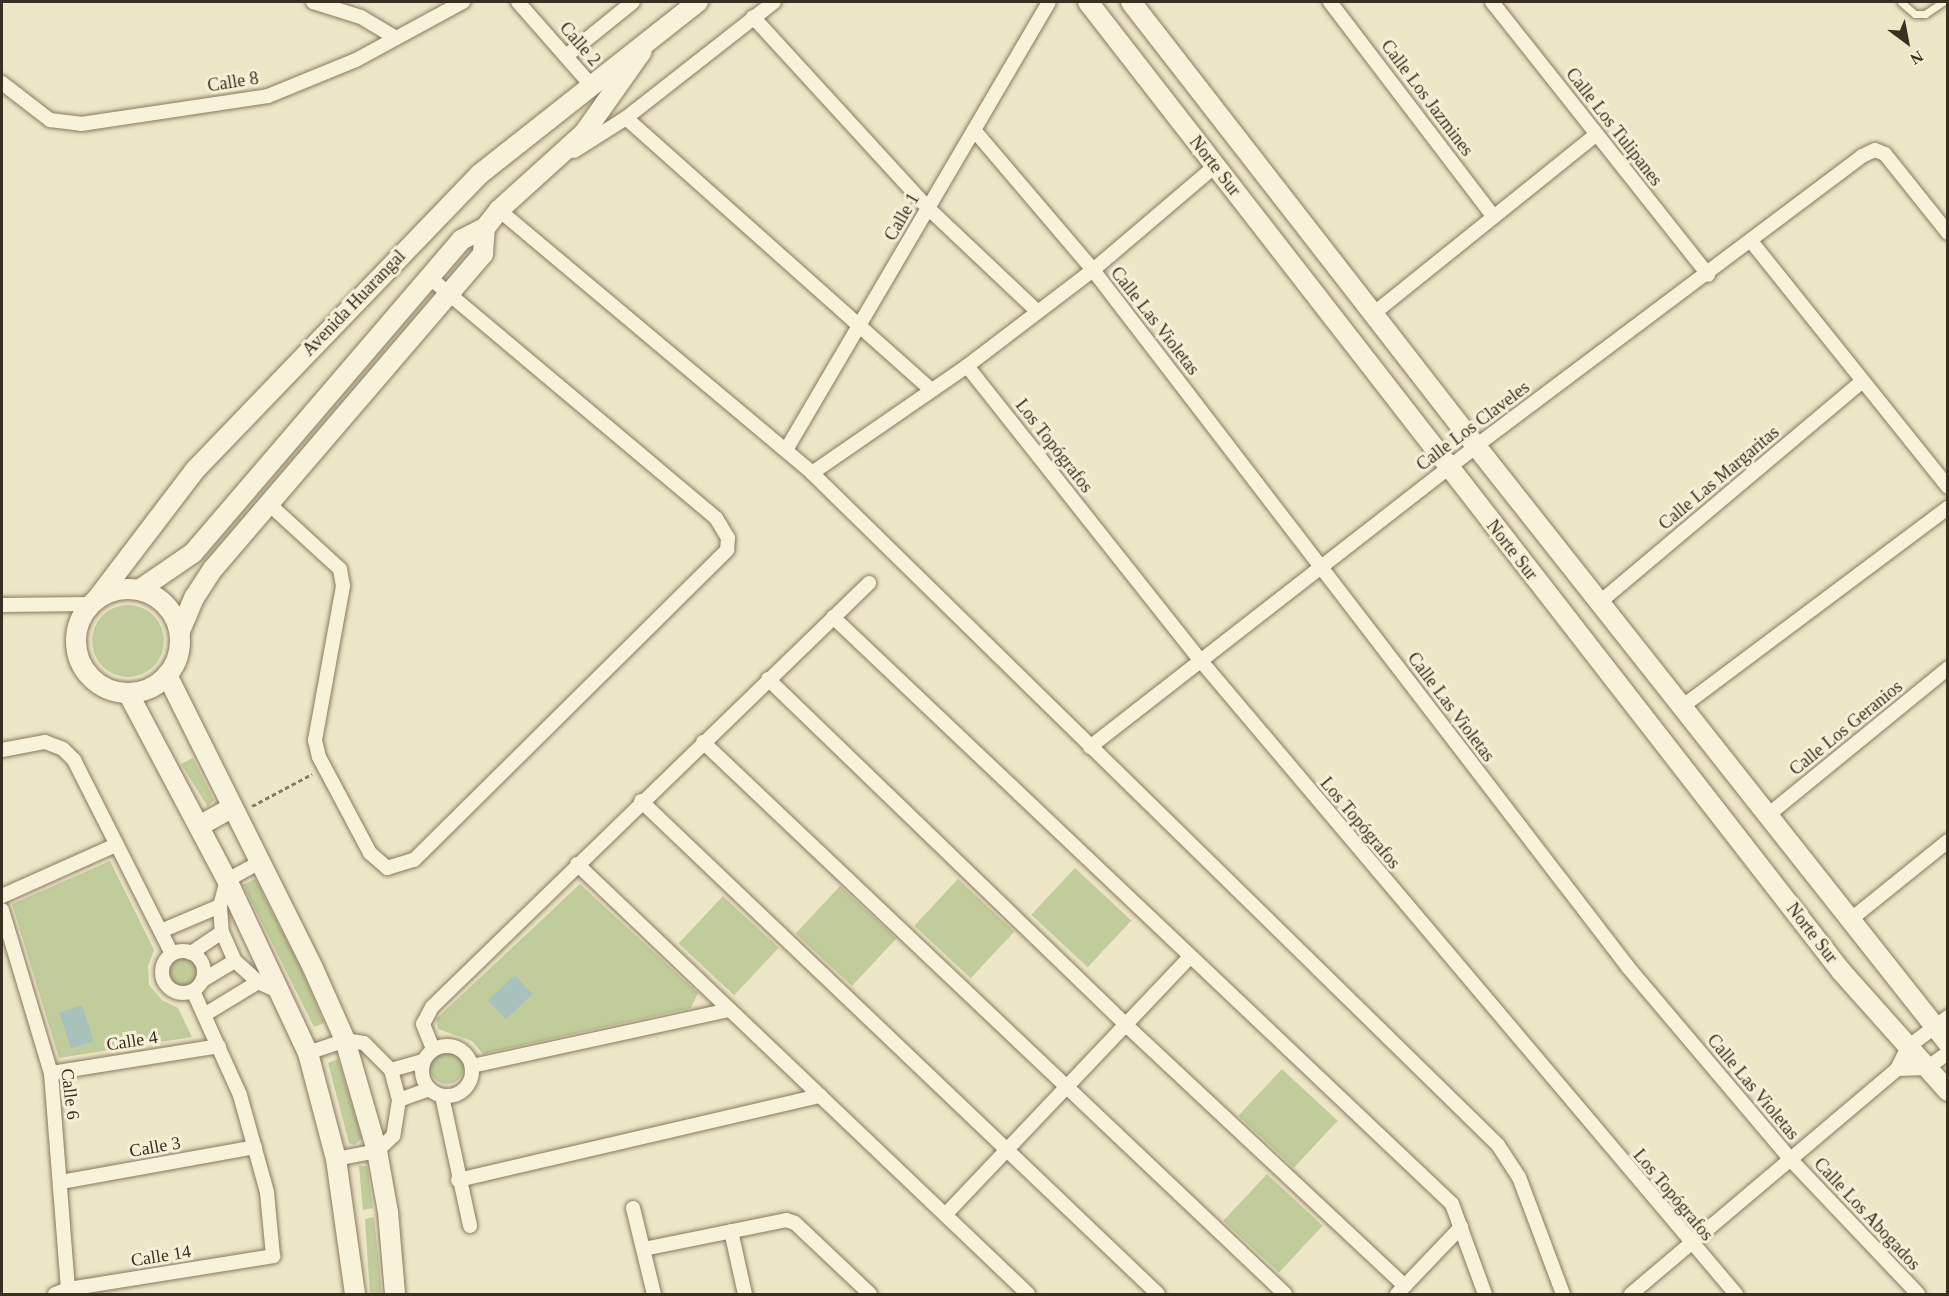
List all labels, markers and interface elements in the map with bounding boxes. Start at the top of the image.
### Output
north arrow [1877,12,1937,72]
street label: Calle 2 [555,17,605,71]
street label: Calle Los Jazmines [1376,36,1478,160]
text: N [1907,47,1926,68]
street label: Calle Los Tulipanes [1561,63,1667,191]
street label: Calle 8 [206,67,260,97]
street label: Norte Sur [1185,132,1245,200]
street label: Calle 1 [880,189,924,245]
street label: Avenida Huarangal [298,245,410,361]
street label: Calle Las Violetas [1106,262,1204,380]
street label: Calle Los Claveles [1412,376,1534,476]
street label: Los Topógrafos [1011,395,1097,497]
street label: Calle Las Margaritas [1654,421,1784,535]
street label: Norte Sur [1482,516,1542,584]
street label: Calle Las Violetas [1403,648,1499,766]
street label: Calle Los Geranios [1785,676,1907,780]
street label: Los Topógrafos [1315,773,1405,873]
street label: Norte Sur [1782,899,1842,967]
street label: Calle 4 [105,1026,159,1056]
street label: Calle Las Violetas [1702,1030,1804,1144]
street label: Calle 6 [56,1067,84,1121]
street label: Calle 3 [128,1132,182,1162]
street label: Los Topógrafos [1628,1145,1718,1245]
street label: Calle Los Abogados [1809,1153,1925,1275]
street label: Calle 14 [129,1241,193,1271]

